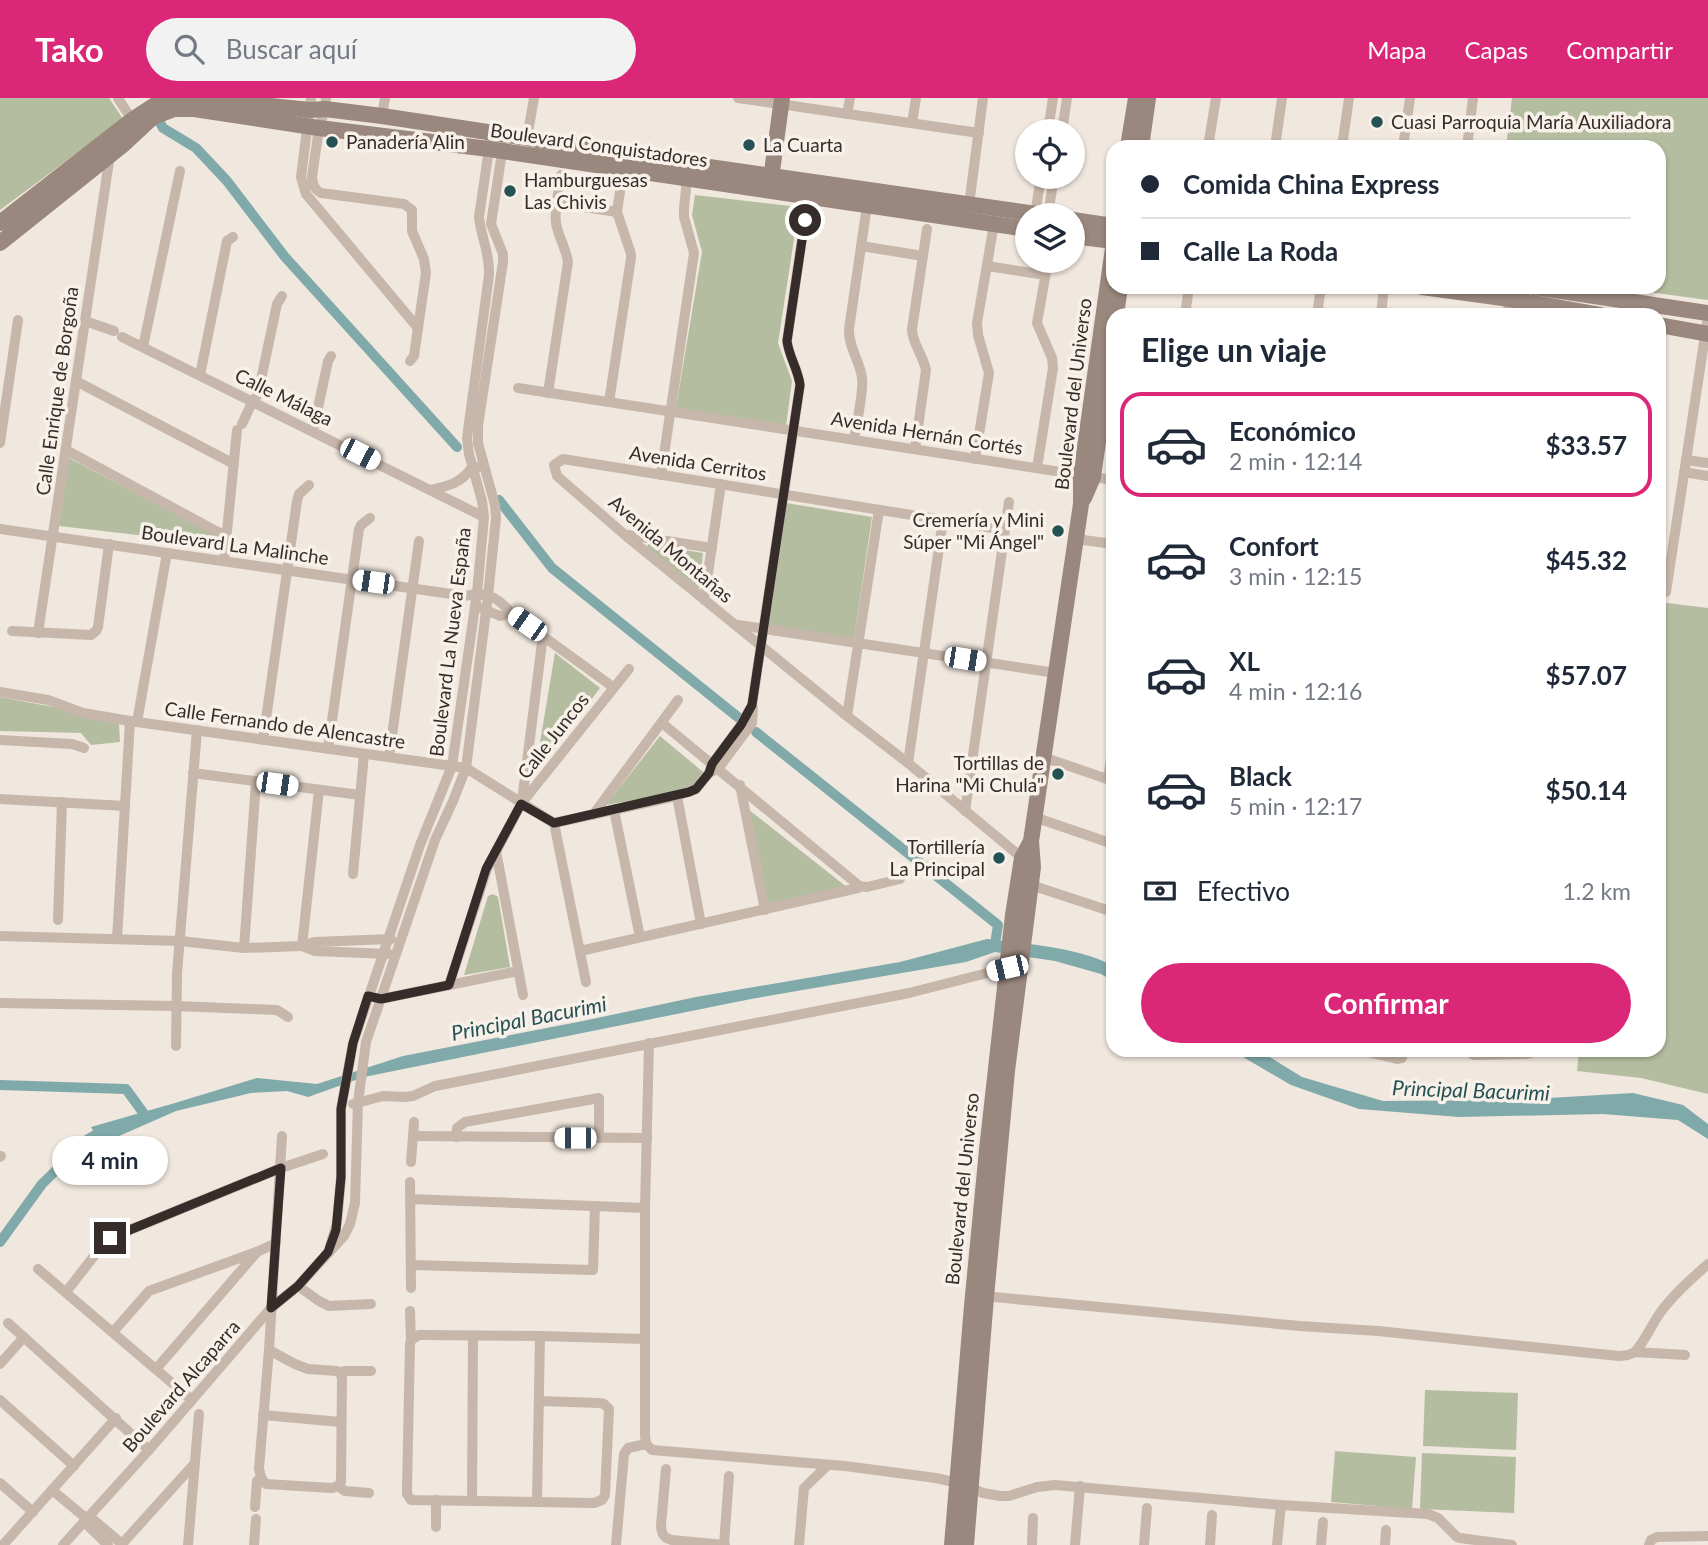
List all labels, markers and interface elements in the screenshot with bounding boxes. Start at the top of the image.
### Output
search box [146,18,636,81]
text: Tako [35,29,104,69]
icon: search [170,30,208,68]
text: Buscar aquí [226,33,357,65]
text: Mapa [1367,35,1426,64]
text: Capas [1464,35,1528,64]
text: Compartir [1566,35,1673,64]
place label: Cuasi Parroquia María Auxiliadora [1391,110,1671,133]
marker: Cuasi Parroquia María Auxiliadora [1369,114,1385,130]
street label: Boulevard Conquistadores [489,118,709,171]
map controls [1015,119,1085,273]
button: locate [1015,119,1085,189]
place label: Panadería Alin [346,130,465,153]
place label: La Cuarta [763,133,843,156]
marker: Panadería Alin [324,134,340,150]
marker: La Cuarta [741,137,757,153]
place label: Hamburguesas Las Chivis [524,168,648,213]
text: Comida China Express [1183,168,1440,200]
marker: Hamburguesas Las Chivis [502,183,518,199]
button: layers [1015,203,1085,273]
route start [789,204,821,236]
text: Calle La Roda [1183,235,1338,267]
street label: Calle Enrique de Borgoña [30,285,83,497]
street label: Boulevard del Universo [1049,297,1096,491]
text: Elige un viaje [1141,330,1326,369]
street label: Calle Málaga [232,363,337,430]
street label: Avenida Hernán Cortés [830,406,1025,459]
icon: car [1145,413,1208,476]
text: Económico [1229,415,1356,447]
text: $33.57 [1545,429,1627,461]
car [337,435,384,473]
street label: Avenida Cerritos [628,440,768,485]
text: 2 min · 12:14 [1229,447,1362,475]
street label: Avenida Montañas [605,490,738,607]
place label: Cremería y Mini Súper "Mi Ángel" [903,508,1044,553]
street label: Boulevard La Malinche [140,520,330,569]
marker: Cremería y Mini Súper "Mi Ángel" [1050,523,1066,539]
street label: Boulevard La Nueva España [424,526,475,758]
icon: car [1145,528,1208,591]
text: Confort [1229,530,1319,562]
text: $45.32 [1545,544,1627,576]
text: 3 min · 12:15 [1229,562,1362,590]
car [351,569,396,595]
car [504,603,551,645]
icon: car [1145,643,1208,706]
car [943,645,988,673]
text: XL [1229,645,1260,677]
text: $57.07 [1545,659,1627,691]
text: 4 min · 12:16 [1229,677,1362,705]
street label: Calle Juncos [512,688,593,783]
street label: Calle Fernando de Alencastre [163,696,407,753]
place label: Tortillas de Harina "Mi Chula" [895,751,1044,796]
icon: car [1145,758,1208,821]
text: Black [1229,760,1292,792]
marker: Tortillas de Harina "Mi Chula" [1050,766,1066,782]
car [255,771,300,797]
text: $50.14 [1545,774,1627,806]
text: 5 min · 12:17 [1229,792,1362,820]
place label: Tortillería La Principal [889,835,985,880]
marker: Tortillería La Principal [991,850,1007,866]
icon: cash [1141,872,1179,910]
text: Efectivo [1197,875,1290,907]
text: 1.2 km [1562,877,1631,905]
car [985,953,1030,983]
button: Confirmar [1141,963,1631,1043]
water label: Principal Bacurimi [449,990,609,1045]
water label: Principal Bacurimi [1392,1074,1551,1105]
street label: Boulevard del Universo [940,1092,983,1286]
car [555,1128,597,1149]
callout: 4 min [52,1136,168,1186]
text: 4 min [81,1146,139,1174]
route end [94,1222,126,1254]
street label: Boulevard Alcaparra [117,1315,244,1456]

